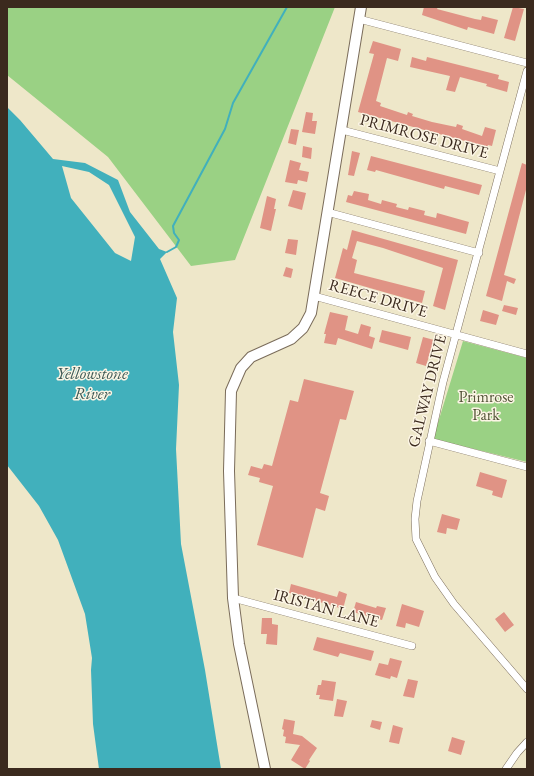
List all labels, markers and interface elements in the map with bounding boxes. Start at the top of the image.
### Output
street label: PRIMROSE DRIVE [358,111,490,163]
street label: REECE DRIVE [326,276,430,322]
street label: GALWAY DRIVE [405,333,451,449]
water label: Yellowstone River [56,364,128,404]
park label: Primrose Park [458,388,514,426]
street label: IRISTAN LANE [271,586,381,632]

